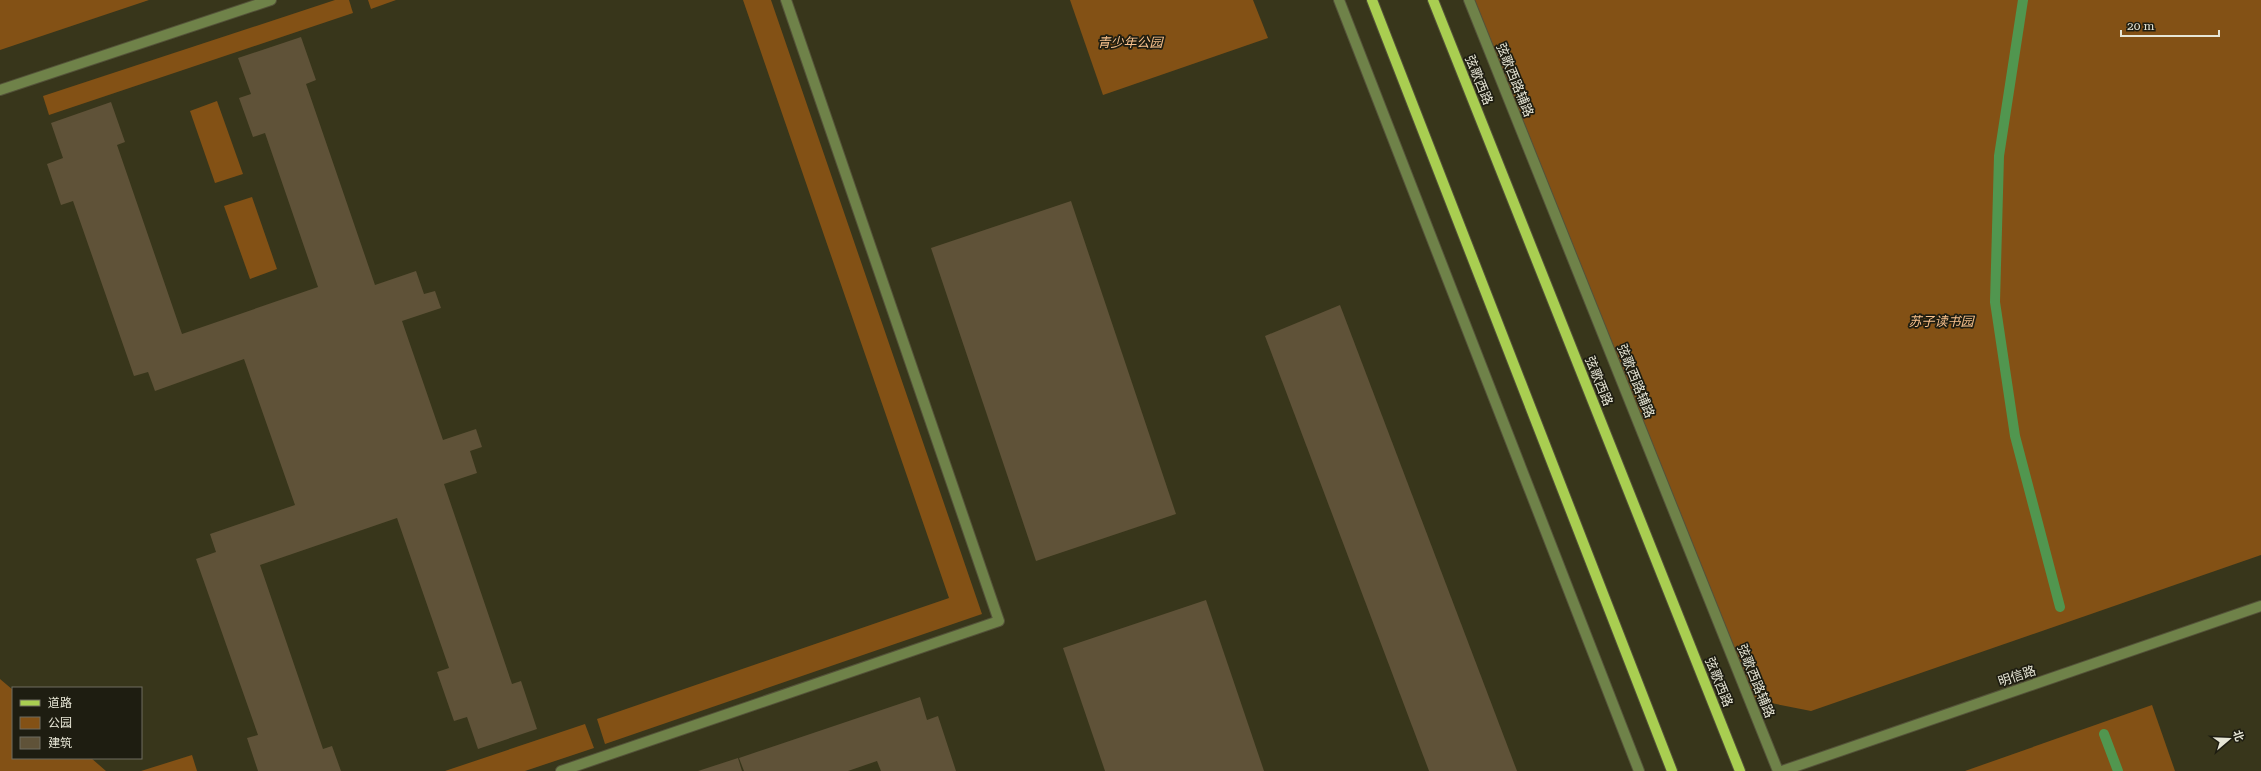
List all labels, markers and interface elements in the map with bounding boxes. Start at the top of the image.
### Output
scale bar [2121,12,2219,38]
text: 20 m [2127,19,2154,33]
park label: 青少年公园 [1097,35,1164,50]
street label: 弦歌西路辅路 [1493,41,1537,119]
street label: 弦歌西路 [1462,53,1496,107]
park label: 苏子读书园 [1908,314,1975,329]
street label: 弦歌西路辅路 [1614,342,1658,420]
street label: 弦歌西路 [1582,354,1616,408]
street label: 弦歌西路辅路 [1734,642,1778,720]
street label: 弦歌西路 [1702,655,1736,709]
street label: 明信路 [1996,663,2038,689]
legend [12,687,142,759]
text: 道路 [48,696,72,710]
text: 公园 [48,716,72,730]
north arrow [2209,719,2249,759]
text: 北 [2230,729,2246,743]
text: 建筑 [48,736,72,750]

